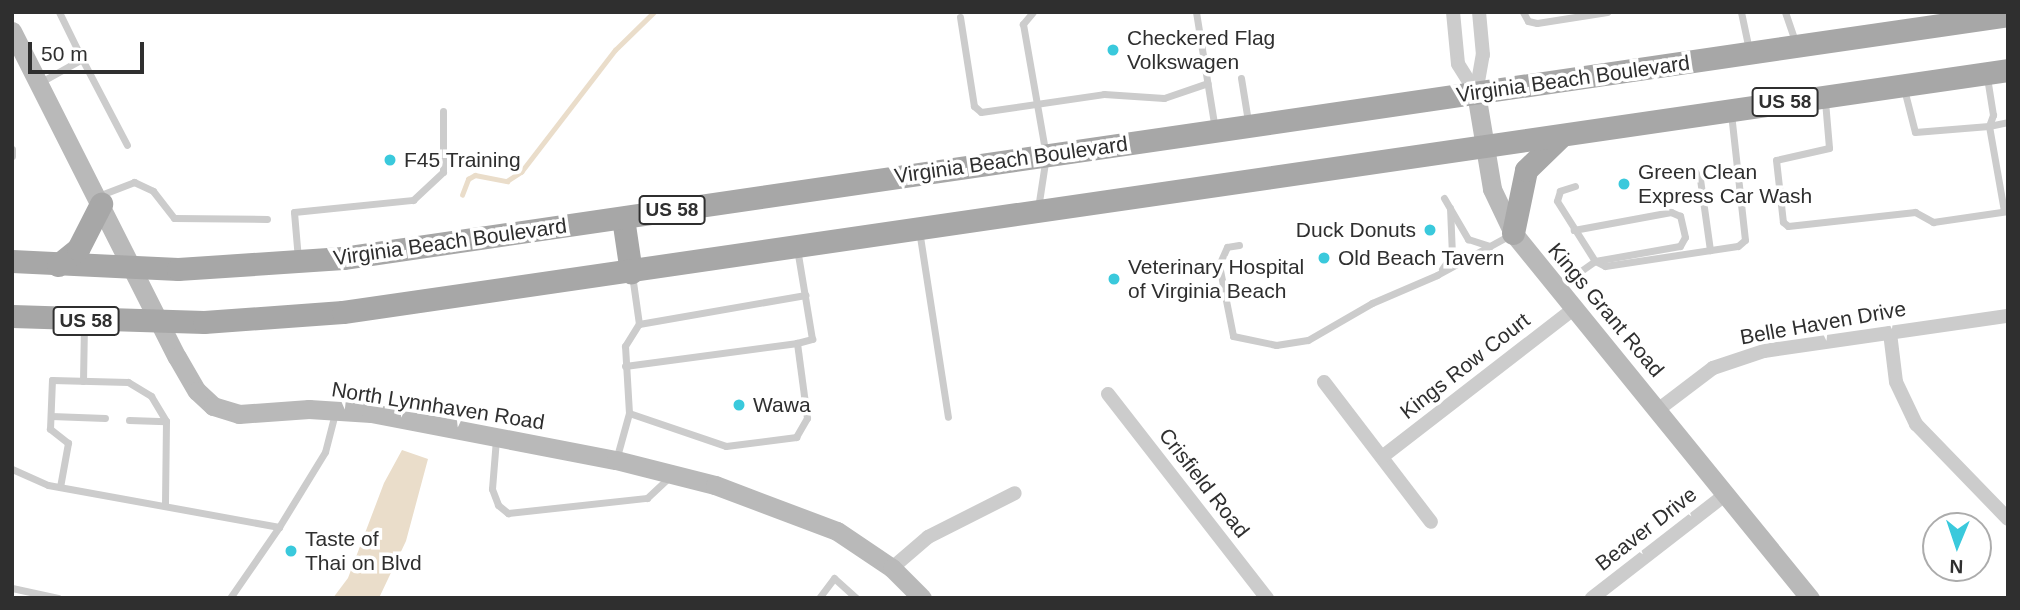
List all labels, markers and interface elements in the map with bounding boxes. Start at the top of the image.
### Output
place label: Checkered Flag Volkswagen [1127,25,1275,75]
scale bar [32,28,147,72]
text: 50 m [41,42,88,65]
marker: Checkered Flag Volkswagen [1105,42,1121,58]
street label: Virginia Beach Boulevard [1455,50,1691,108]
road number: US 58 [1750,86,1820,118]
street label: Virginia Beach Boulevard [893,131,1129,189]
place label: F45 Training [404,147,521,173]
marker: F45 Training [382,152,398,168]
place label: Green Clean Express Car Wash [1638,159,1812,209]
marker: Green Clean Express Car Wash [1616,176,1632,192]
road number: US 58 [637,194,707,226]
street label: Virginia Beach Boulevard [332,213,568,271]
place label: Duck Donuts [1296,217,1416,243]
marker: Duck Donuts [1422,222,1438,238]
street label: Kings Grant Road [1543,238,1669,382]
place label: Old Beach Tavern [1338,245,1505,271]
marker: Old Beach Tavern [1316,250,1332,266]
place label: Veterinary Hospital of Virginia Beach [1128,254,1304,304]
marker: Veterinary Hospital of Virginia Beach [1106,271,1122,287]
street label: Belle Haven Drive [1738,296,1908,350]
road number: US 58 [51,306,121,336]
street label: Kings Row Court [1395,308,1535,424]
street label: North Lynnhaven Road [330,377,546,435]
place label: Wawa [753,392,811,418]
marker: Wawa [731,397,747,413]
street label: Crisfield Road [1153,423,1255,543]
street label: Beaver Drive [1590,482,1702,576]
north arrow [1922,512,1992,582]
place label: Taste of Thai on Blvd [305,526,422,576]
marker: Taste of Thai on Blvd [283,543,299,559]
text: N [1949,556,1964,577]

